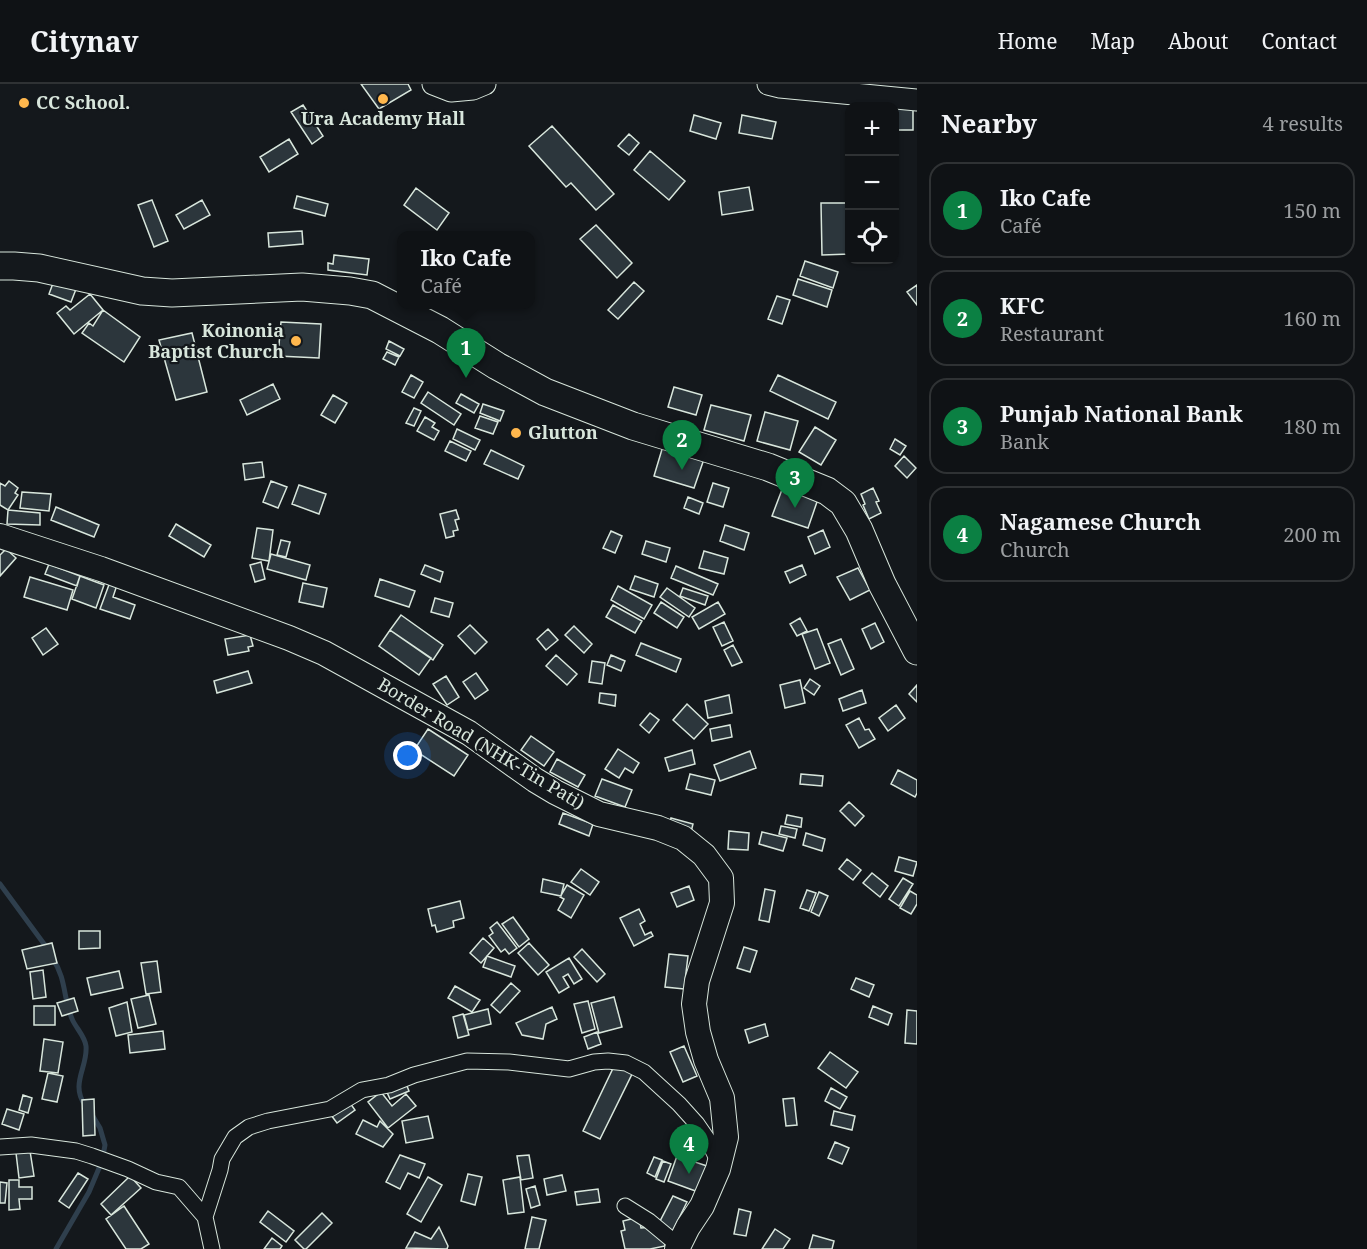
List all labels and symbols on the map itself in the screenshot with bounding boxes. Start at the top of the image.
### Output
place label: CC School. [36,90,130,114]
marker: Ura Academy Hall [376,92,390,106]
marker: CC School. [17,96,31,110]
place label: Ura Academy Hall [301,106,466,130]
place label: Koinonia Baptist Church [148,318,284,363]
pin: 1 [446,328,486,378]
marker: Koinonia Baptist Church [289,334,303,348]
place label: Glutton [528,420,598,444]
pin: 2 [662,420,702,470]
marker: Glutton [509,426,523,440]
pin: 3 [776,458,814,508]
street label: Border Road (NHK-Tin Pati) [374,672,589,815]
your location [393,741,422,770]
pin: 4 [670,1124,708,1174]

